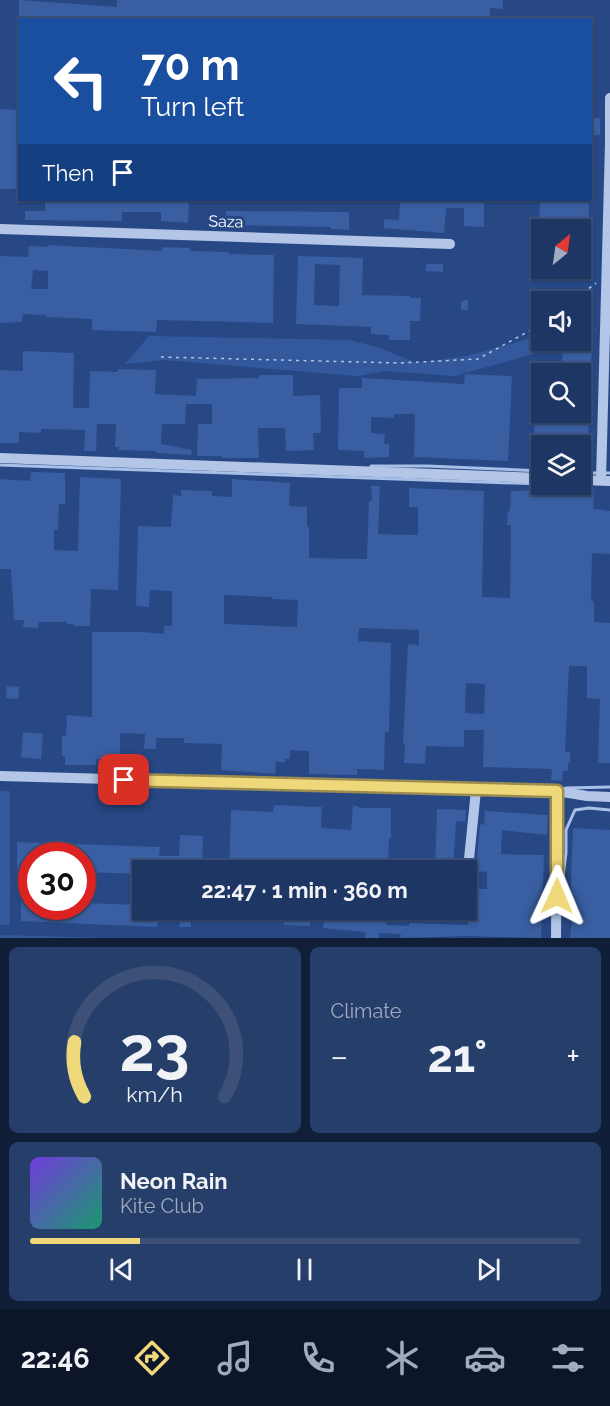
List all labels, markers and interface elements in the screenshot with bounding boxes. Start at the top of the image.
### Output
text: 70 m [141,41,240,90]
icon: left [42,42,120,120]
text: Turn left [141,91,244,122]
icon: arrive [106,156,139,189]
text: Then [42,160,94,186]
street label: Saza [208,211,244,232]
north arrow [531,219,591,279]
map controls [531,219,591,495]
button: sound [531,291,591,351]
button: search [531,363,591,423]
button: layers [531,435,591,495]
pin [98,754,149,805]
icon: arrive [107,763,140,796]
speed limit sign: 30 [18,842,96,920]
position arrow [525,864,589,928]
text: 22:47 · 1 min · 360 m [201,877,408,903]
text: Climate [331,999,402,1023]
text: 23 [120,1012,190,1086]
text: 21° [428,1030,487,1083]
text: − [331,1037,348,1076]
text: + [566,1037,580,1076]
text: km/h [126,1082,183,1107]
text: Neon Rain [120,1168,228,1194]
text: Kite Club [120,1194,204,1218]
icon: previous [105,1253,138,1286]
icon: pause [288,1253,321,1286]
icon: next [472,1253,505,1286]
icon: directions [131,1337,173,1379]
icon: music [214,1337,256,1379]
icon: phone [297,1337,339,1379]
icon: climate [381,1337,423,1379]
icon: car [464,1337,506,1379]
icon: filters [547,1337,589,1379]
text: 22:46 [21,1343,90,1374]

